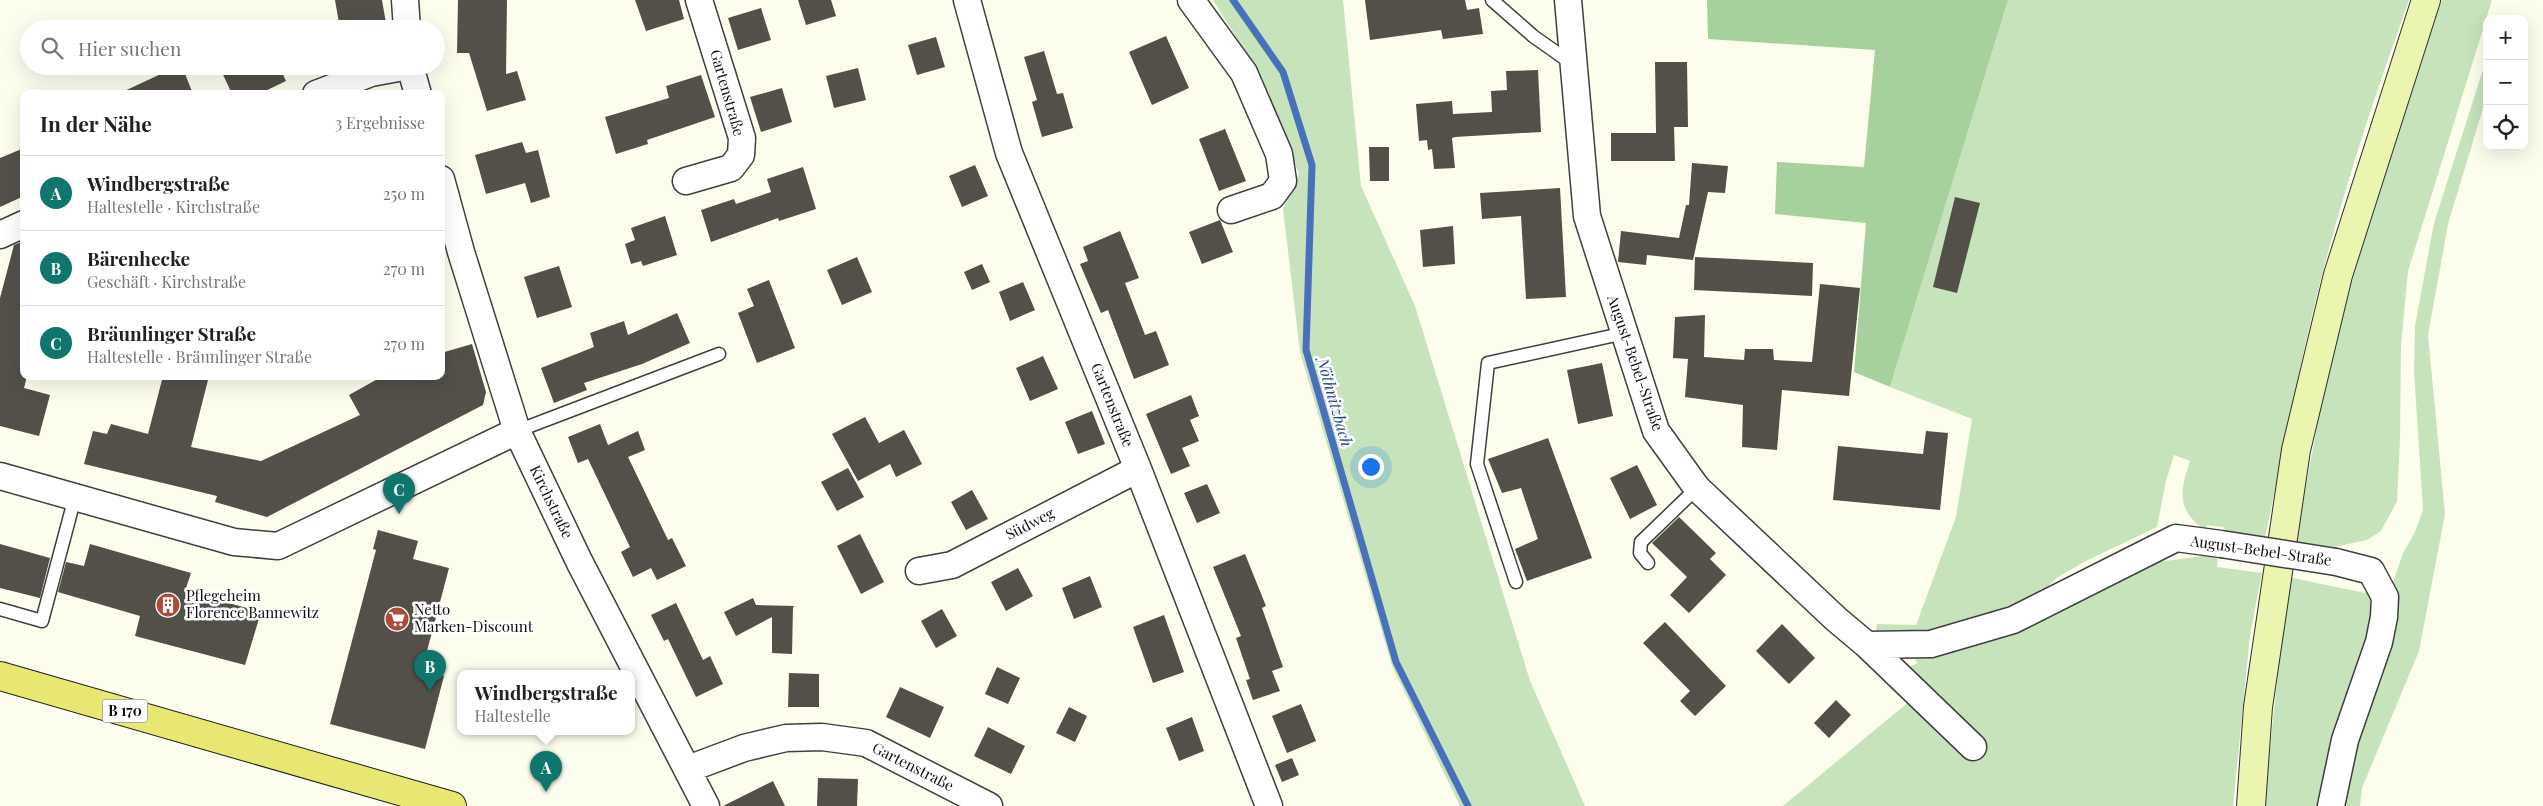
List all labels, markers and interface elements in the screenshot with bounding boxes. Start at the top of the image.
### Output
map controls [2483,15,2528,150]
button: + [2483,15,2528,60]
search box [20,20,445,75]
icon: search [38,34,66,62]
text: Hier suchen [78,35,181,61]
street label: Gartenstraße [706,47,750,138]
button: − [2483,60,2528,105]
button: locate [2483,105,2528,150]
text: In der Nähe [40,109,152,137]
text: 3 Ergebnisse [335,112,425,133]
text: Windbergstraße [87,170,230,196]
text: A [51,183,61,204]
text: 250 m [383,183,425,204]
text: Haltestelle · Kirchstraße [87,196,260,217]
text: Bärenhecke [87,245,190,271]
text: B [51,258,61,279]
text: 270 m [383,258,425,279]
text: Geschäft · Kirchstraße [87,271,246,292]
street label: August-Bebel-Straße [1603,291,1669,433]
text: Bräunlinger Straße [87,320,256,346]
text: C [50,333,62,354]
text: 270 m [383,333,425,354]
text: Haltestelle · Bräunlinger Straße [87,346,312,367]
water label: Nöthnitzbach [1312,353,1358,449]
street label: Gartenstraße [1087,360,1139,450]
your location [1358,454,1384,480]
street label: Kirchstraße [526,462,578,542]
pin: C [383,473,415,514]
street label: Südweg [1002,502,1058,544]
street label: August-Bebel-Straße [2188,530,2333,570]
place label: Pflegeheim Florence Bannewitz [186,585,319,622]
building icon: Pflegeheim Florence Bannewitz [155,592,181,618]
place label: Netto Marken-Discount [414,599,534,636]
supermarket icon: Netto Marken-Discount [384,606,410,632]
pin: B [414,650,446,691]
popup [457,670,635,735]
text: Windbergstraße [475,679,617,705]
road number: B 170 [102,699,148,722]
text: Haltestelle [475,705,551,726]
street label: Gartenstraße [869,737,958,795]
pin: A [530,751,562,792]

